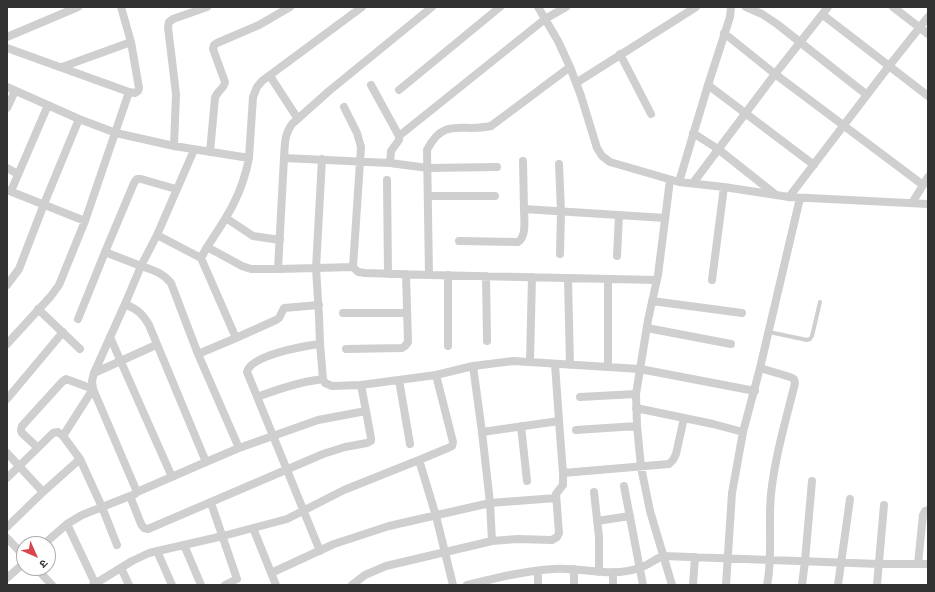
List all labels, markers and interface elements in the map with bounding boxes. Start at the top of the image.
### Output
north arrow [16,536,56,576]
text: उ [37,557,50,570]

